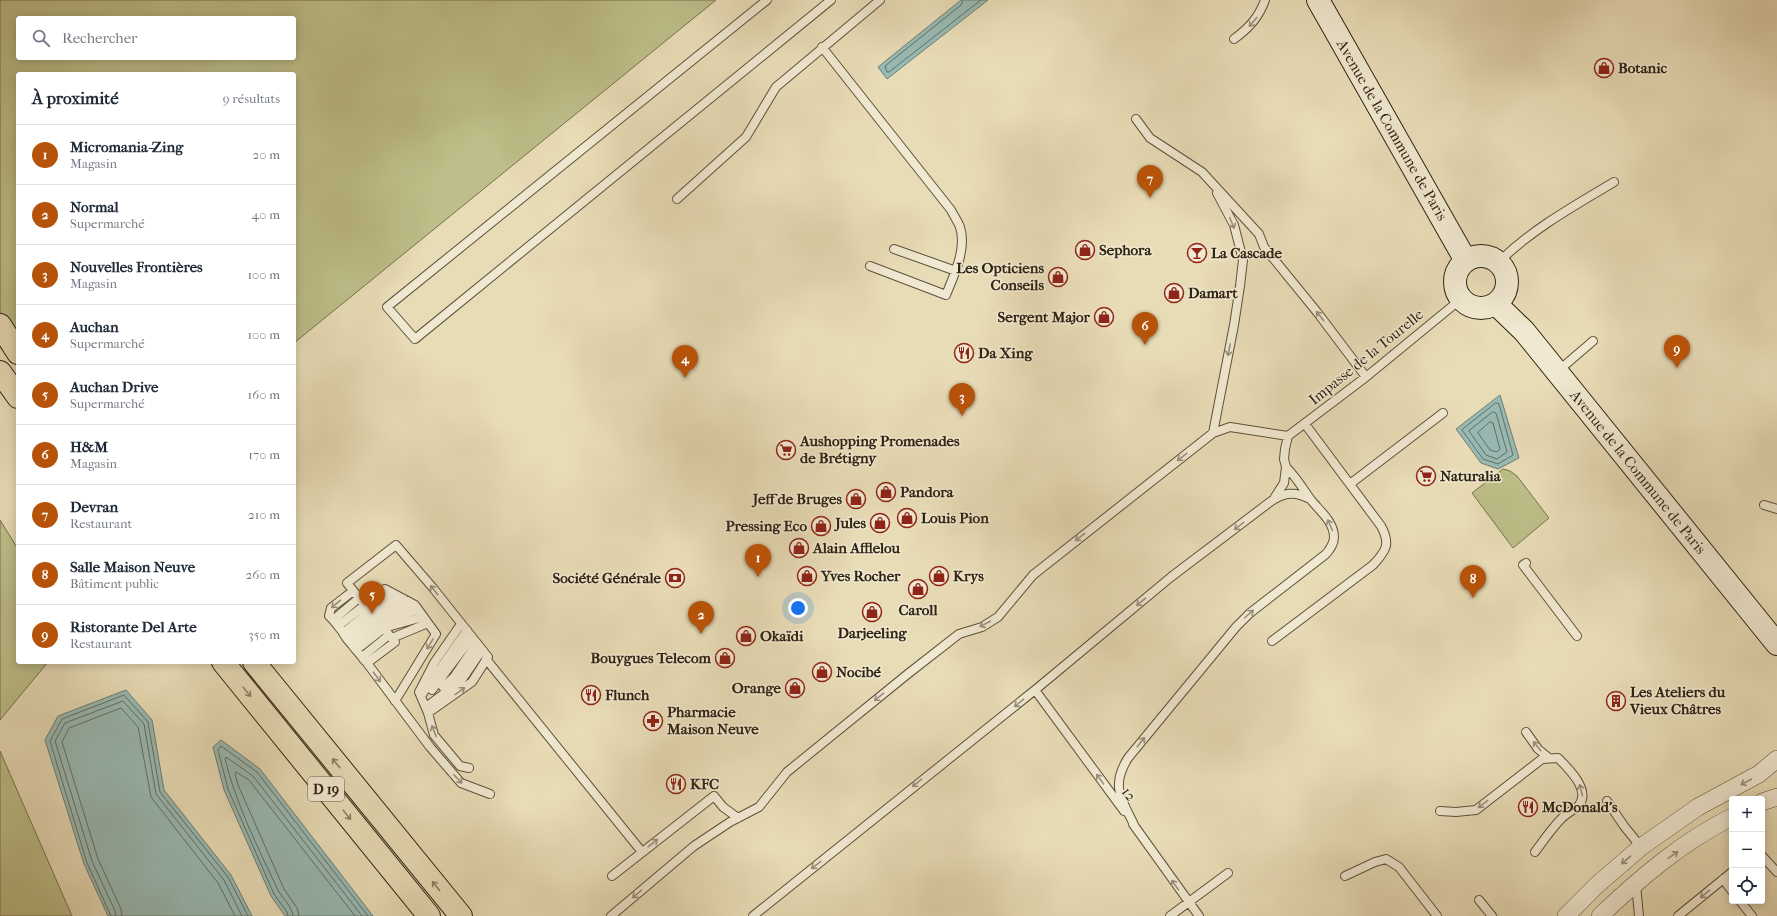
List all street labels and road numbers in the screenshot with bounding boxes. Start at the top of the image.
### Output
street label: Avenue de la Commune de Paris [1332,35,1452,224]
street label: Impasse de la Tourelle [1305,305,1427,409]
street label: Avenue de la Commune de Paris [1566,386,1710,558]
road number: D 19 [308,777,344,801]
street label: 12 [1118,783,1140,805]

